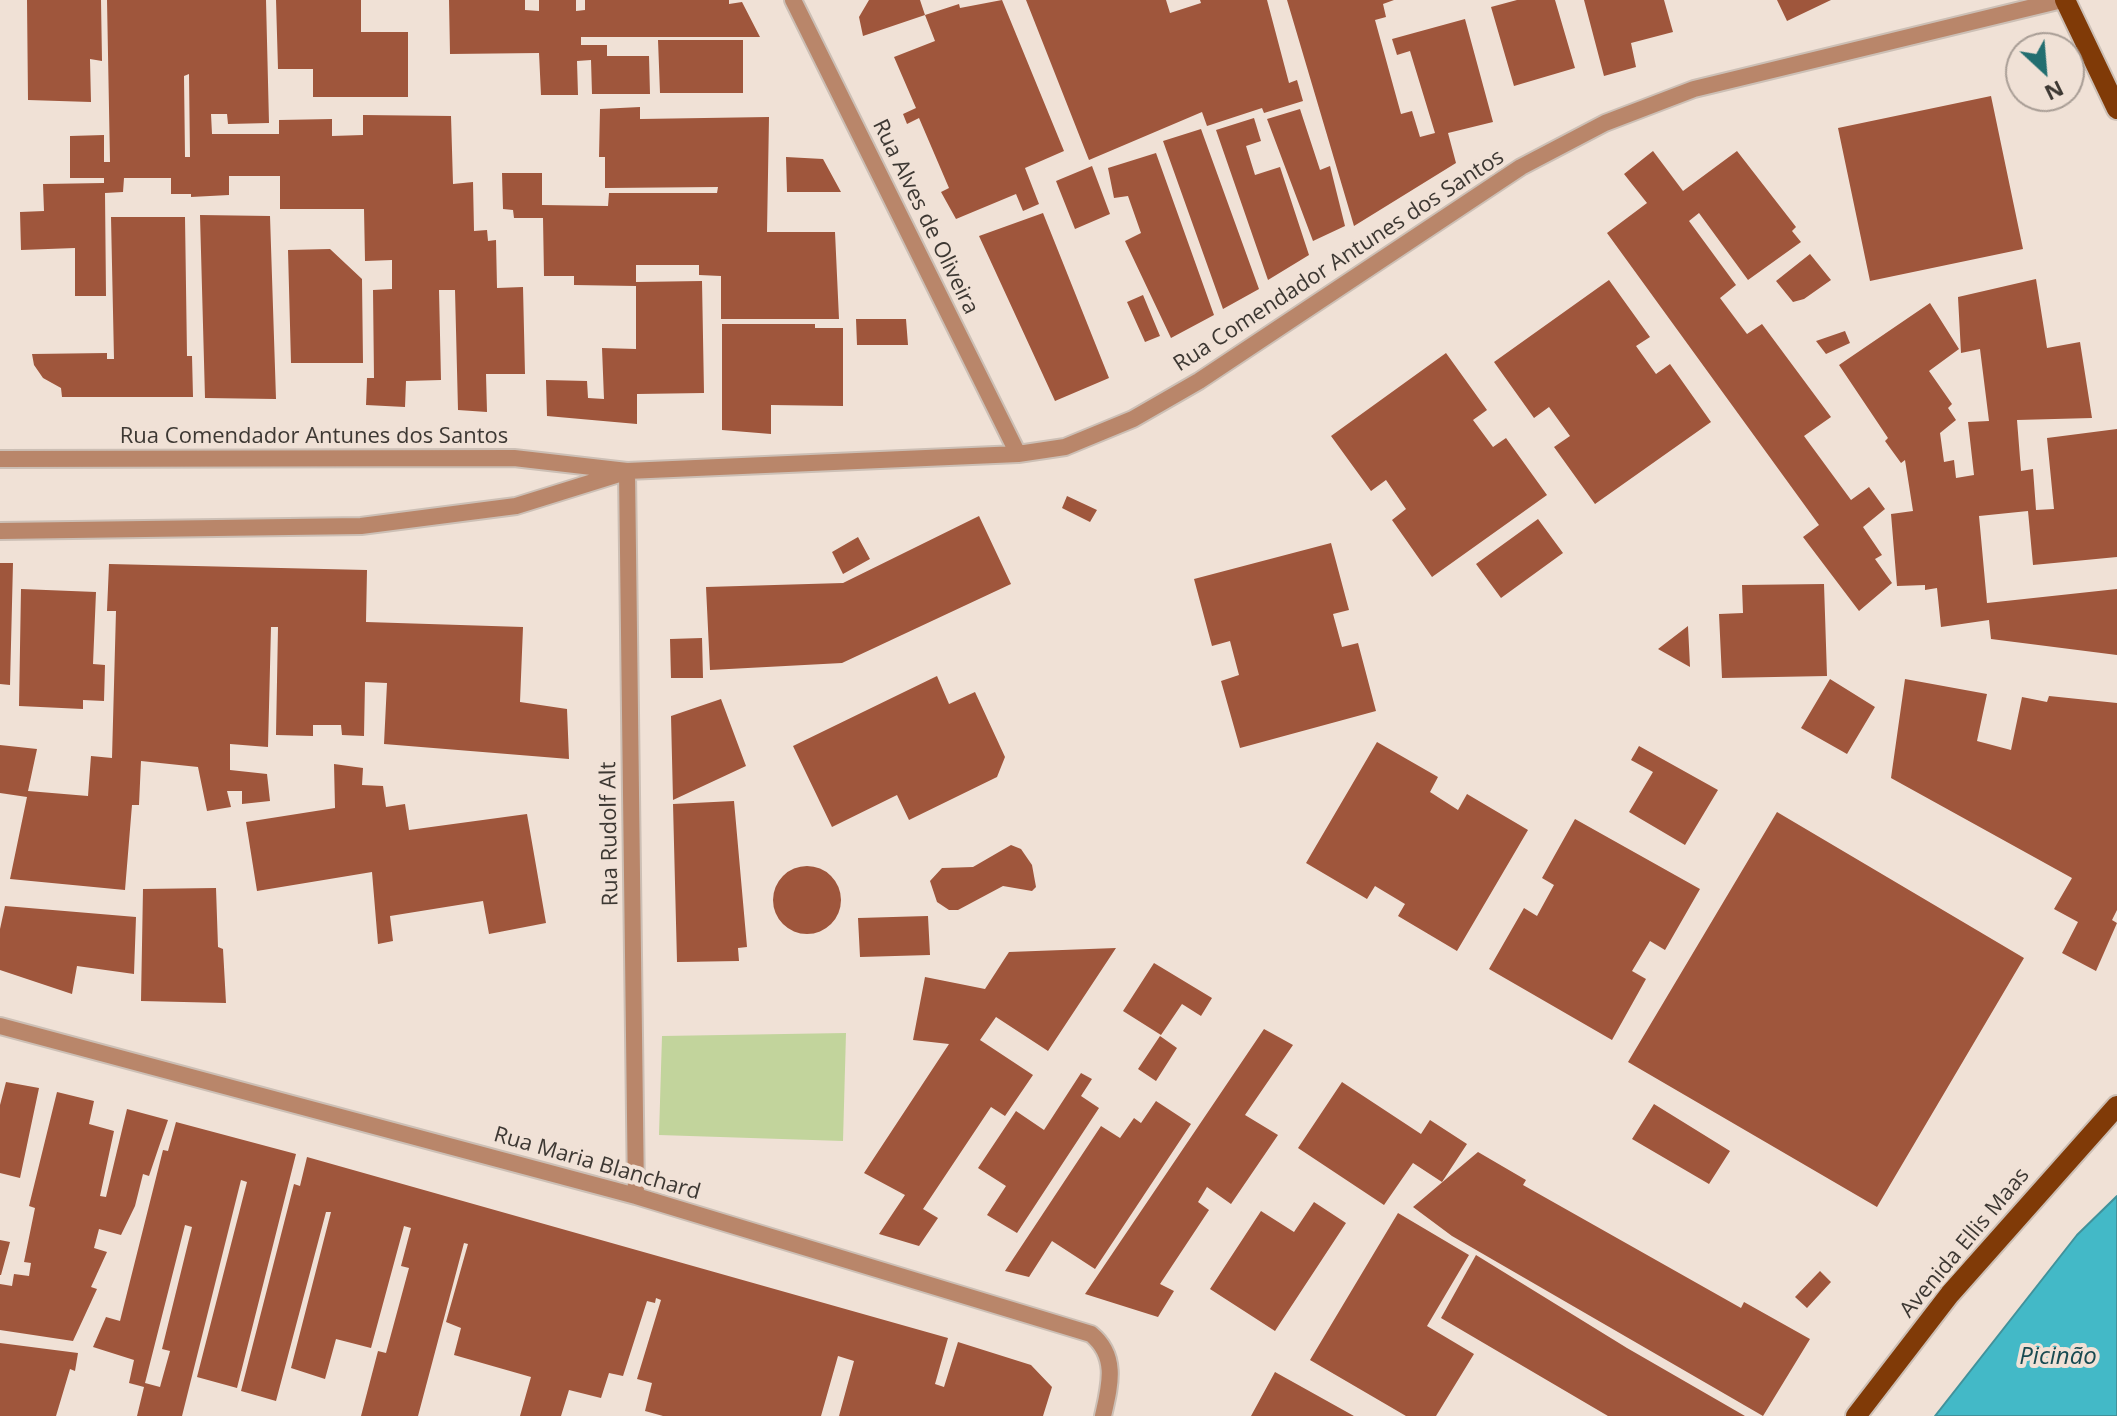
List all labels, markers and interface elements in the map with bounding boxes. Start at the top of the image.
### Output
north arrow [2005,32,2085,112]
text: N [2040,74,2069,109]
street label: Rua Alves de Oliveira [866,115,984,319]
street label: Rua Comendador Antunes dos Santos [1169,144,1509,378]
street label: Rua Comendador Antunes dos Santos [120,424,508,450]
street label: Rua Rudolf Alt [596,761,624,907]
street label: Rua Maria Blanchard [491,1122,703,1206]
street label: Avenida Ellis Maas [1895,1163,2035,1323]
water label: Picinão [2019,1343,2097,1371]

